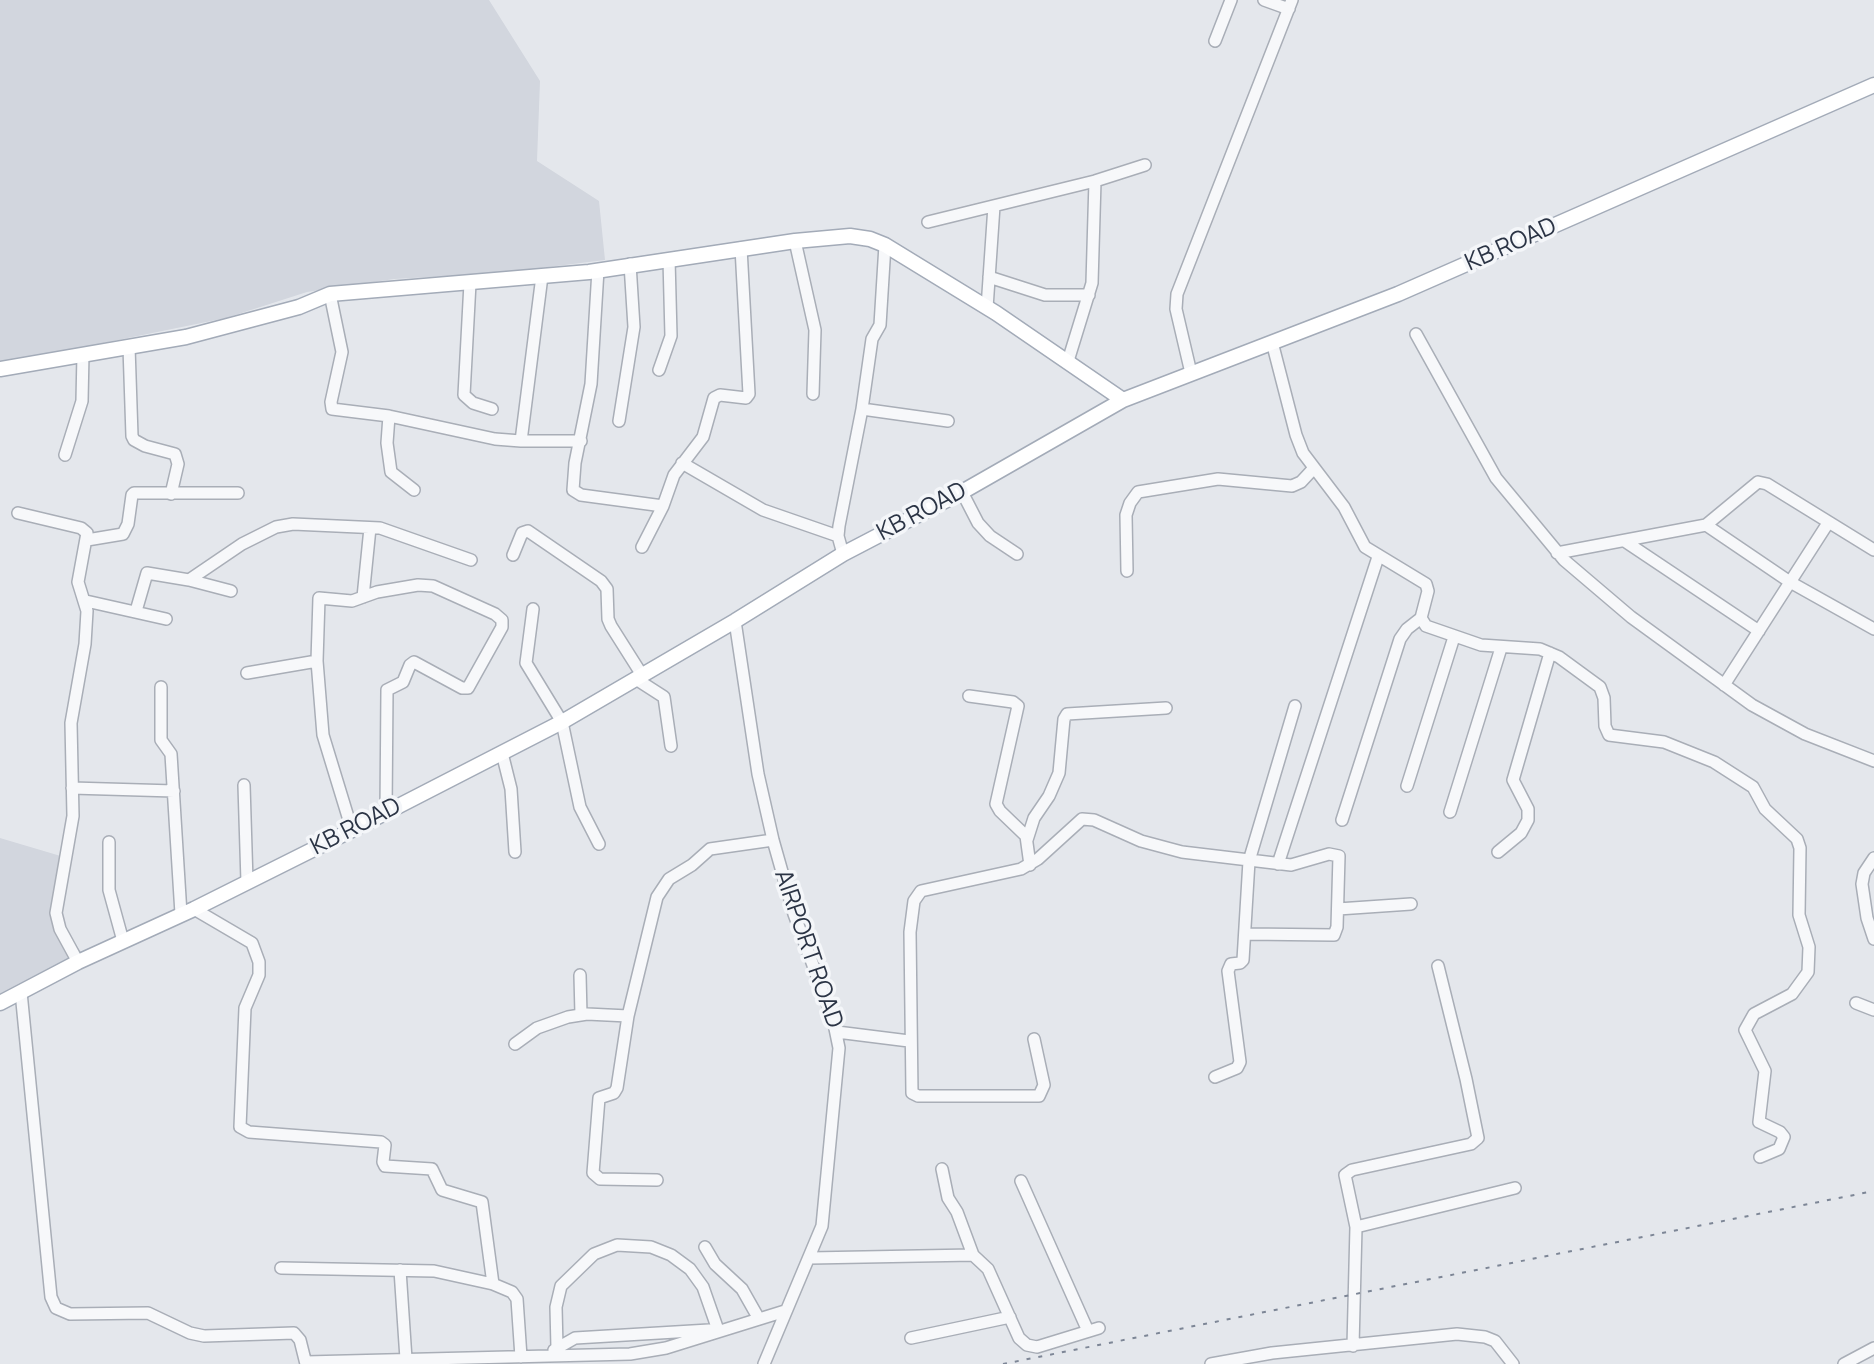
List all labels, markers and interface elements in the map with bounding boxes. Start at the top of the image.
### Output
street label: KB ROAD [1461,212,1561,278]
street label: KB ROAD [872,476,972,548]
street label: KB ROAD [306,792,406,862]
street label: AIRPORT ROAD [767,866,849,1032]

